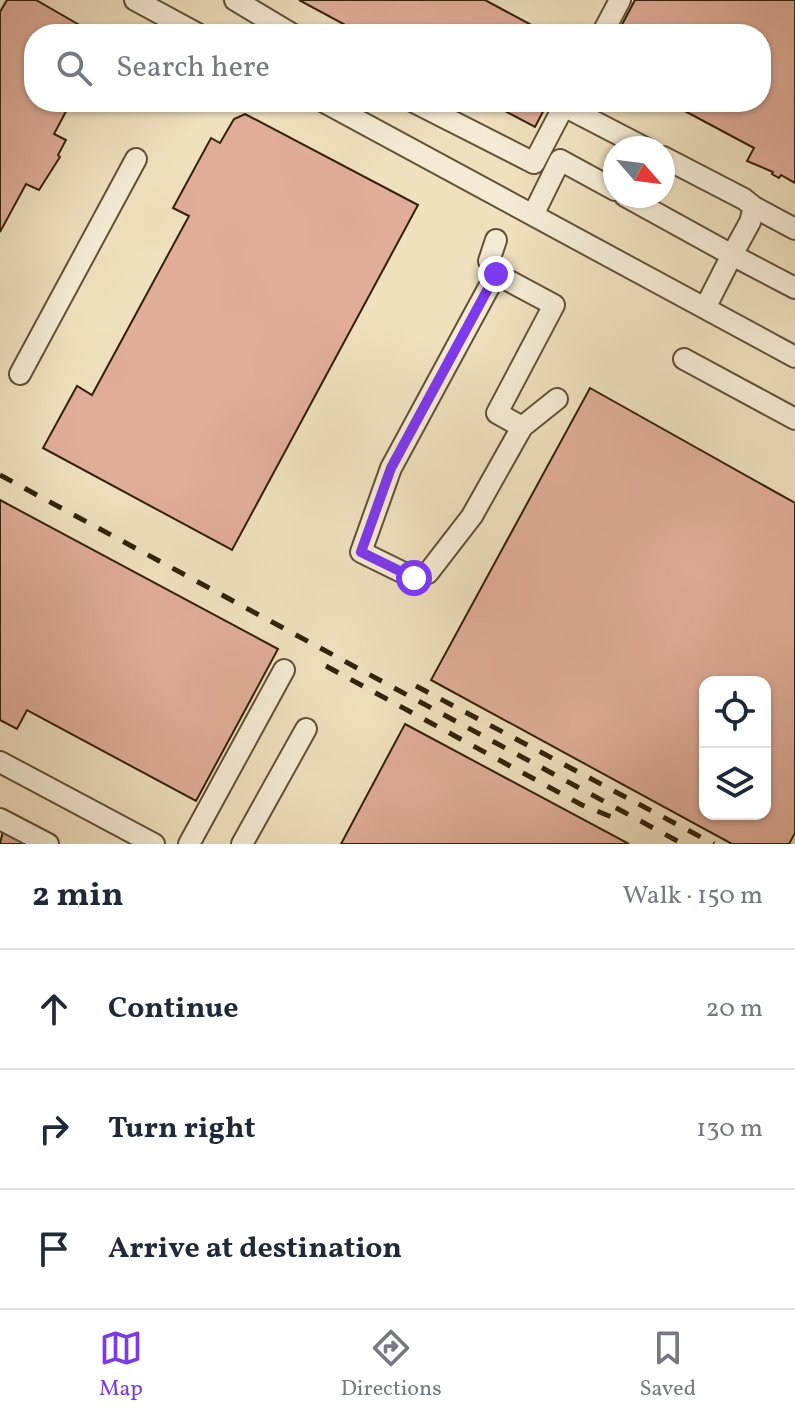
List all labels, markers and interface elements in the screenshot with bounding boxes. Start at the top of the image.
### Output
search box [24,24,771,112]
icon: search [52,46,96,90]
text: Search here [116,47,270,89]
north arrow [603,136,675,208]
route end [478,256,514,292]
route start [396,560,432,596]
map controls [699,676,771,820]
button: locate [699,676,771,748]
button: layers [699,748,771,820]
text: 2 min [32,873,124,920]
text: Walk · 150 m [622,878,763,914]
icon: ahead [32,987,76,1031]
text: Continue [108,988,239,1030]
text: 20 m [705,991,763,1027]
icon: right [32,1107,76,1151]
text: Turn right [108,1108,256,1150]
text: 130 m [696,1111,763,1147]
icon: arrive [32,1227,76,1271]
text: Arrive at destination [108,1228,402,1270]
tab: Map [99,1326,143,1405]
tab: Directions [341,1326,442,1405]
tab: Saved [639,1326,696,1405]

